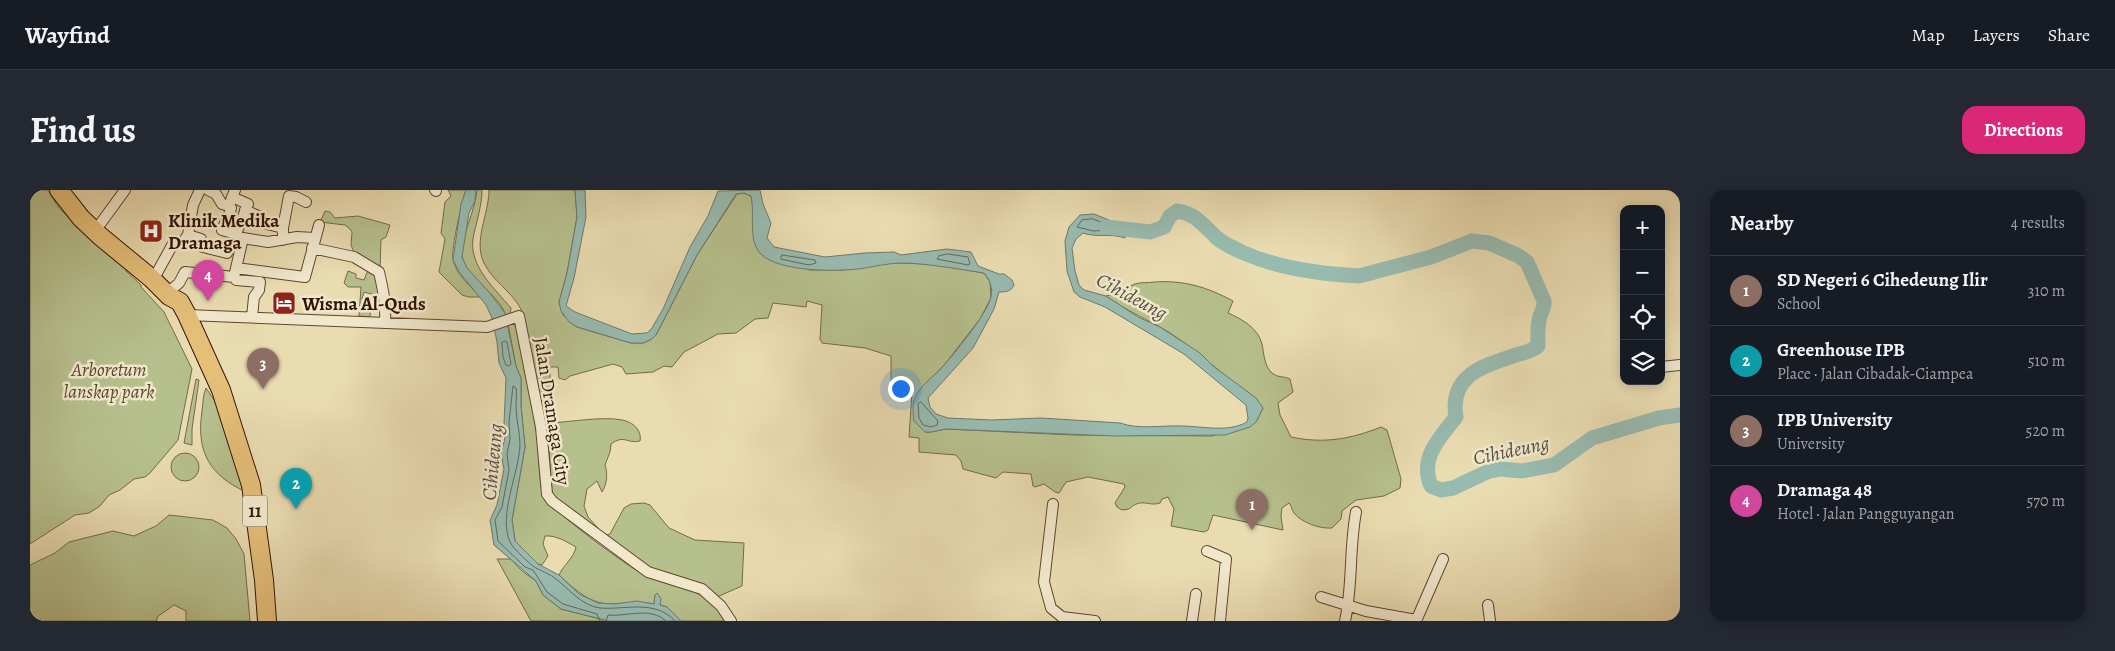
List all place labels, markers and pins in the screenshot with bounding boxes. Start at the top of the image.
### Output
place label: Klinik Medika Dramaga [168,208,280,256]
hospital icon: Klinik Medika Dramaga [138,218,164,244]
pin: 4 [192,260,224,301]
hotel icon: Wisma Al-Quds [271,290,297,316]
place label: Wisma Al-Quds [301,291,426,317]
pin: 3 [247,348,279,389]
pin: 2 [280,468,312,509]
pin: 1 [1236,489,1268,530]

